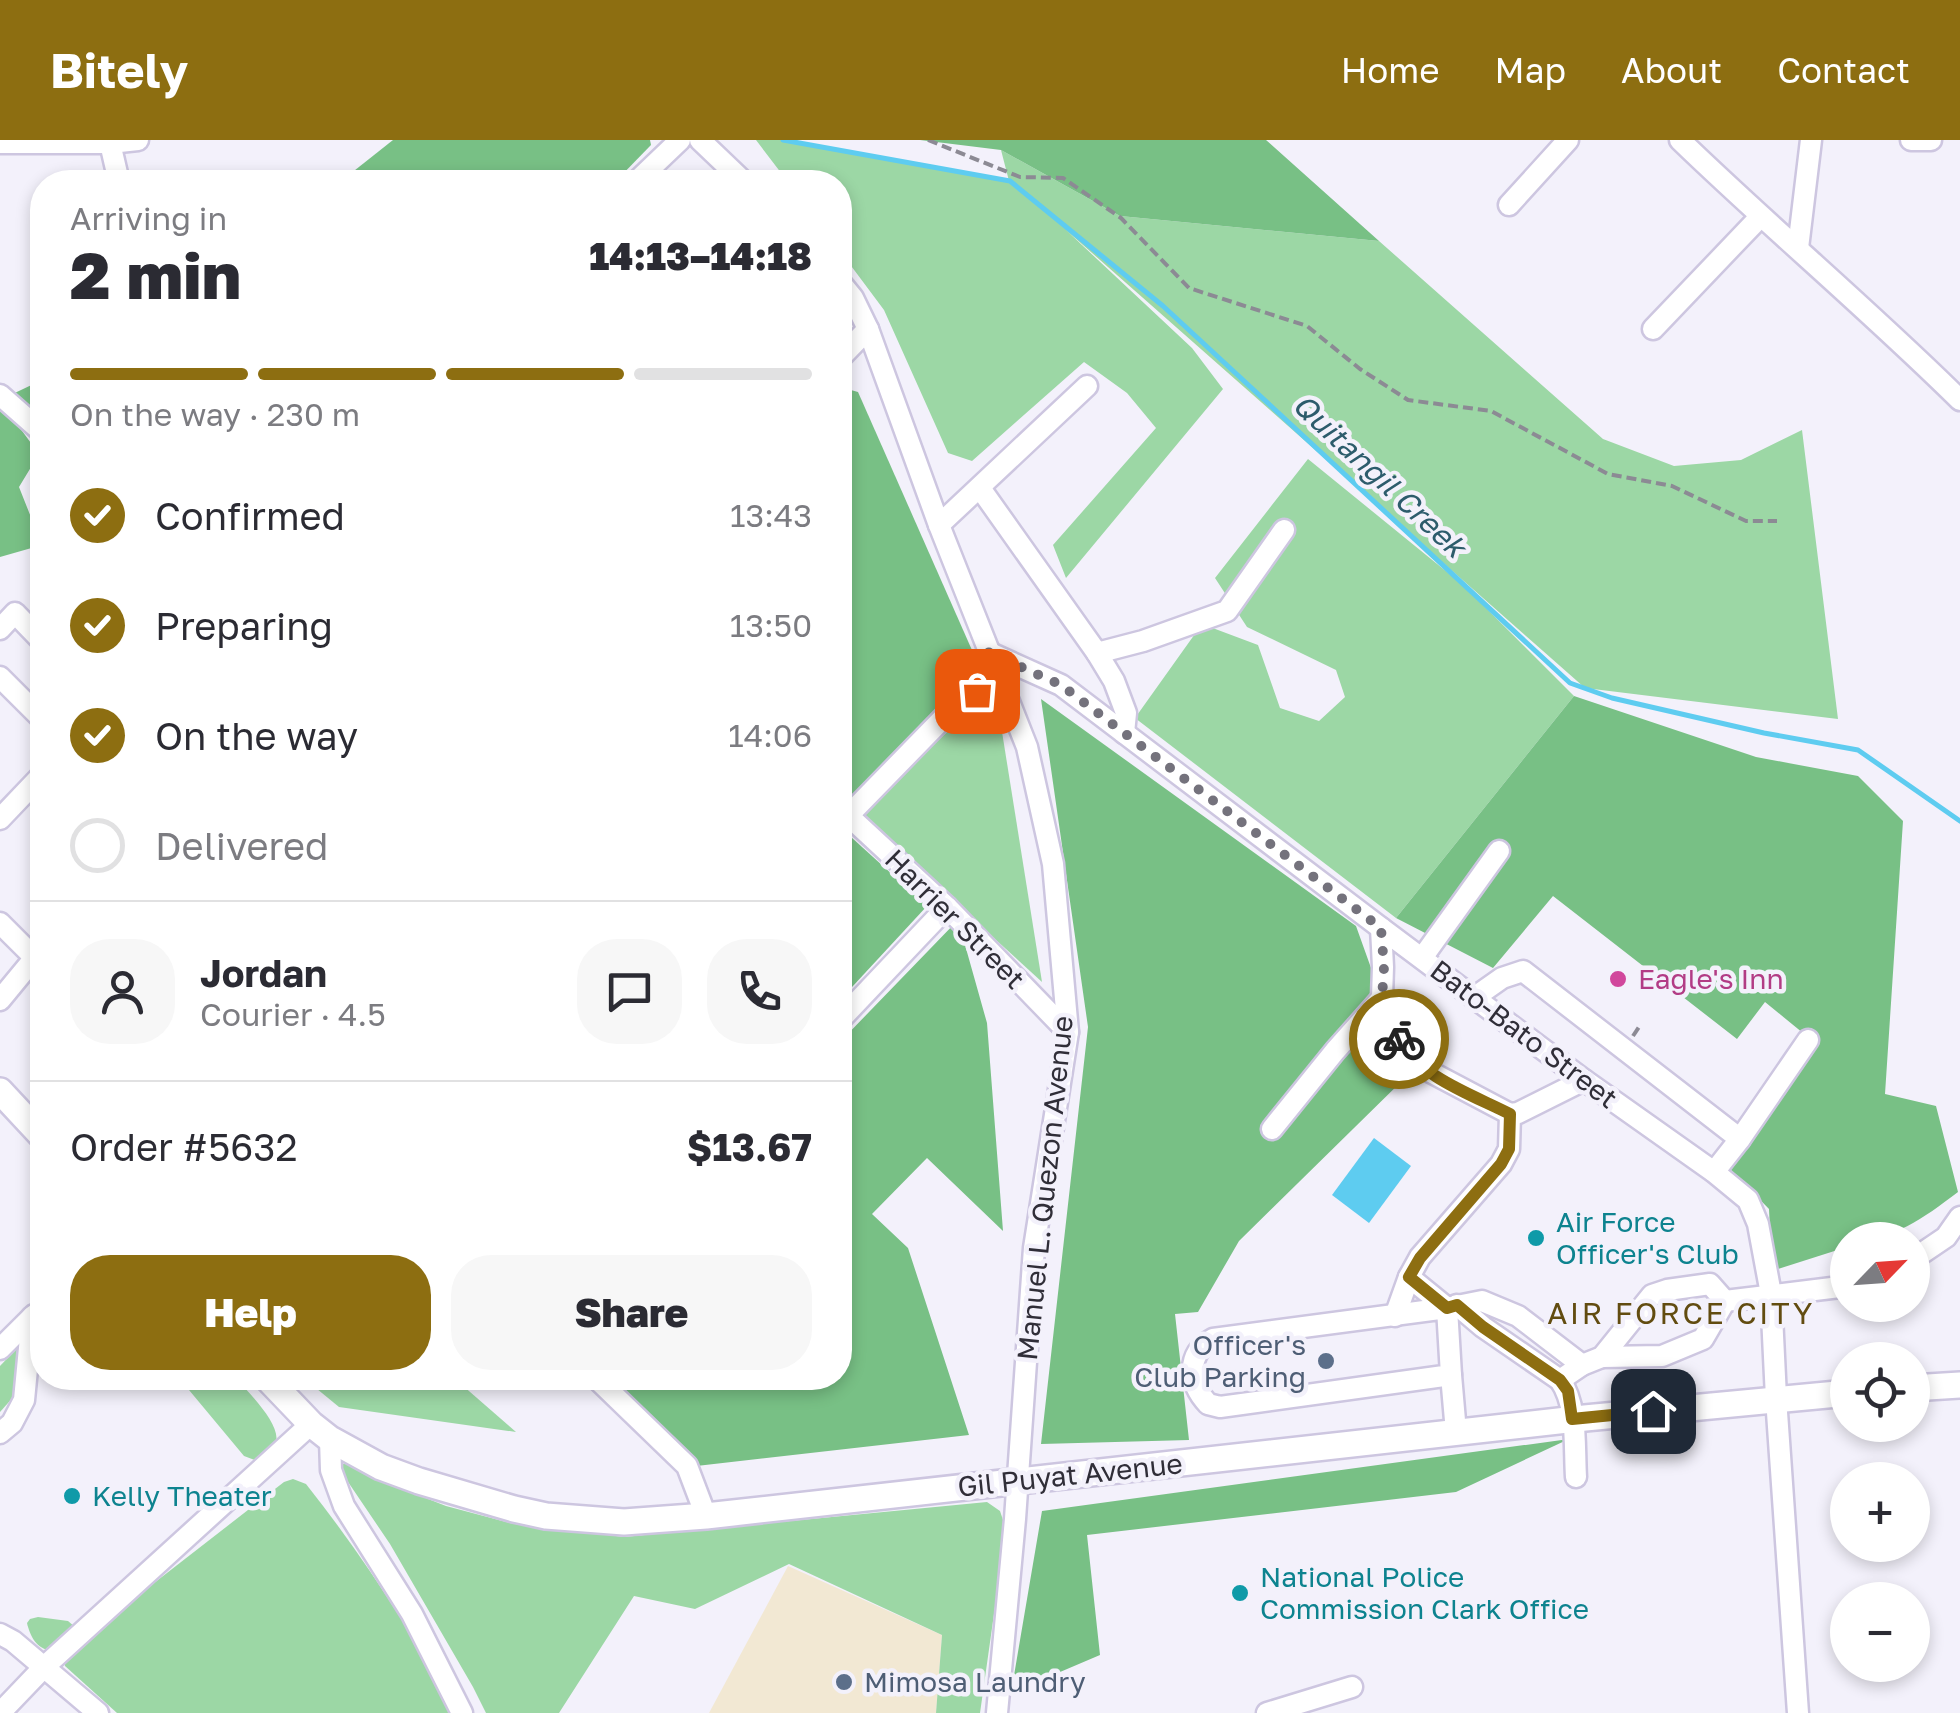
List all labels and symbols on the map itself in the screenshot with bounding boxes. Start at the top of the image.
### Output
water label: Quitangil Creek [1286,386,1476,567]
pin [935,649,1020,734]
street label: Harrier Street [879,842,1032,995]
street label: Bato-Bato Street [1424,953,1624,1115]
place label: Eagle's Inn [1638,962,1784,995]
marker: Eagle's Inn [1607,968,1629,990]
courier [1349,989,1449,1089]
street label: Manuel L. Quezon Avenue [1010,1014,1079,1362]
place label: Air Force Officer's Club [1556,1205,1739,1270]
north arrow [1830,1222,1930,1322]
marker: Air Force Officer's Club [1525,1227,1547,1249]
district label: AIR FORCE CITY [1547,1295,1815,1331]
place label: Officer's Club Parking [1134,1328,1306,1393]
marker: Officer's Club Parking [1315,1350,1337,1372]
pin [1611,1369,1696,1454]
street label: Gil Puyat Avenue [956,1446,1184,1503]
place label: Kelly Theater [92,1479,272,1512]
marker: Kelly Theater [61,1485,83,1507]
place label: National Police Commission Clark Office [1260,1560,1589,1625]
marker: National Police Commission Clark Office [1229,1582,1251,1604]
place label: Mimosa Laundry [864,1665,1086,1698]
marker: Mimosa Laundry [833,1671,855,1693]

